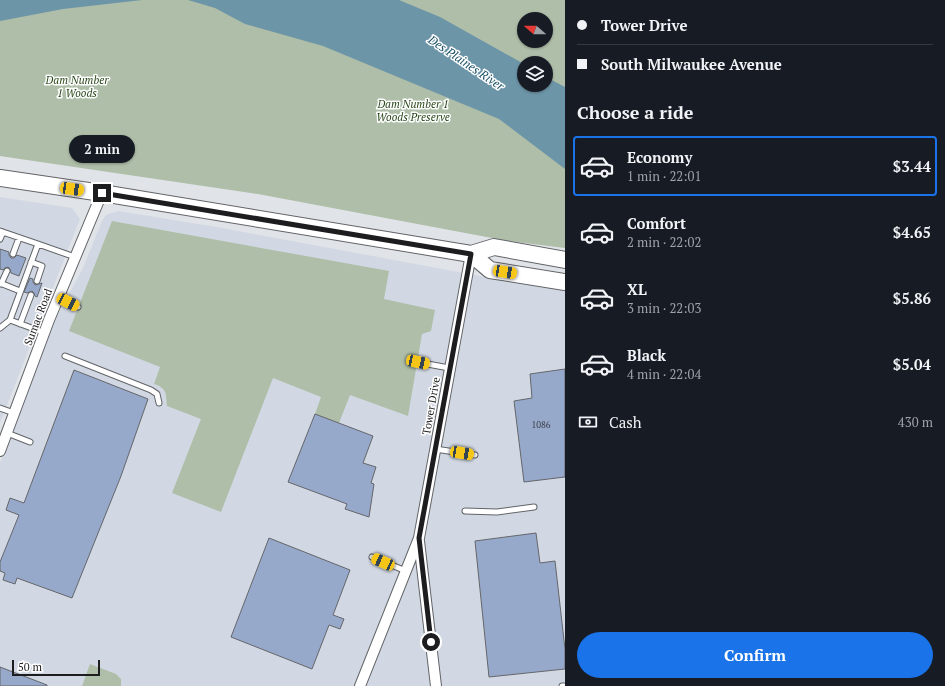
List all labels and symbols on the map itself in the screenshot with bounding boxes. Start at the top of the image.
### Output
north arrow [517,12,553,48]
water label: Des Plaines River [425,31,508,94]
park label: Dam Number 1 Woods [45,73,109,100]
park label: Dam Number 1 Woods Preserve [376,97,450,124]
callout: 2 min [69,135,135,163]
car [59,181,85,197]
route end [93,184,111,202]
car [492,264,518,280]
street label: Sumac Road [21,287,55,347]
car [55,291,81,313]
car [405,354,431,370]
street label: Tower Drive [419,375,443,436]
house number: 1086 [531,419,551,431]
car [449,445,475,461]
car [370,552,396,572]
route start [422,633,440,651]
scale bar [12,658,100,677]

